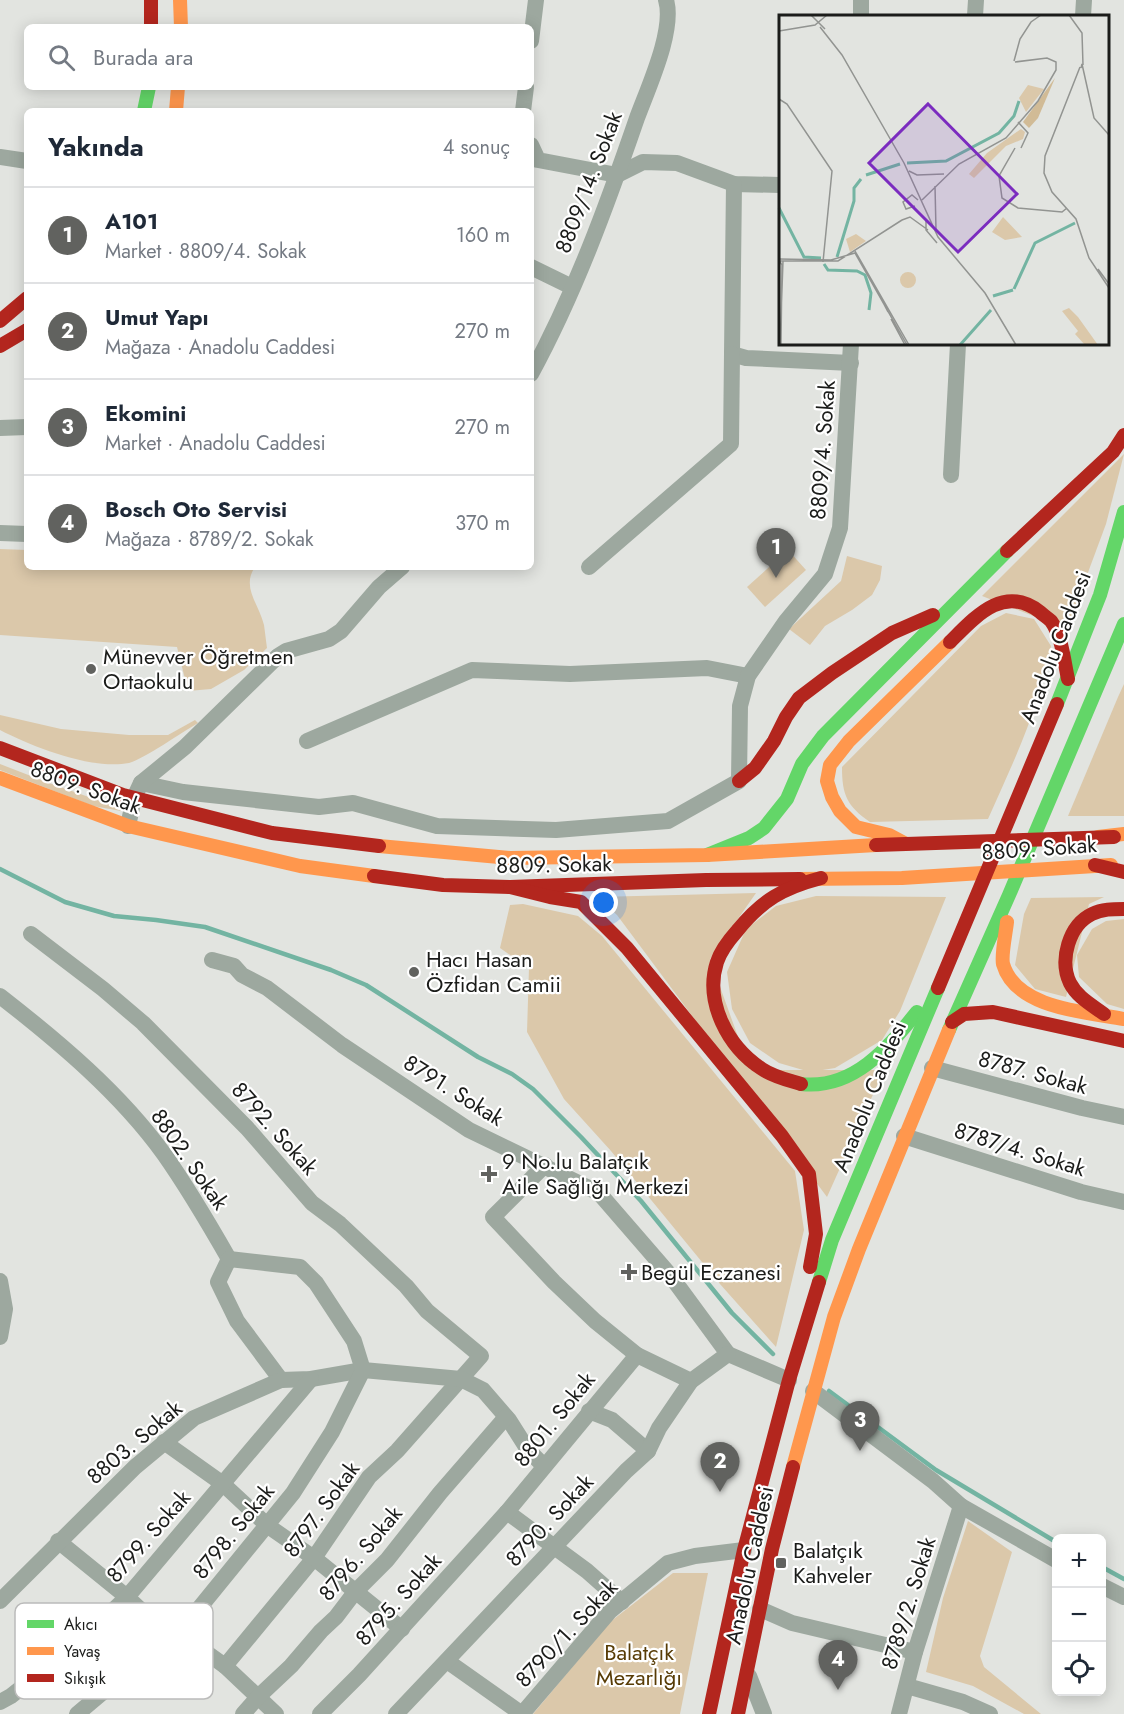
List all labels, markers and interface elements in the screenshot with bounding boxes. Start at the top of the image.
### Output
inset map [779,15,1109,345]
search box [24,24,534,90]
icon: search [45,41,78,74]
text: Burada ara [93,41,193,73]
street label: 8809/14. Sokak [546,106,630,258]
text: Yakında [48,128,144,166]
text: 4 sonuç [443,133,510,162]
text: A101 [105,205,158,237]
text: 1 [62,221,73,250]
text: 160 m [456,221,510,250]
text: Market · 8809/4. Sokak [105,237,306,266]
text: Umut Yapı [105,301,209,333]
text: 2 [61,317,74,346]
text: 270 m [455,317,510,346]
text: Mağaza · Anadolu Caddesi [105,333,335,362]
street label: 8809/4. Sokak [801,379,843,521]
text: Ekomini [105,397,186,429]
text: 3 [61,413,74,442]
text: 270 m [455,413,510,442]
text: Market · Anadolu Caddesi [105,429,326,458]
text: Bosch Oto Servisi [105,493,287,525]
text: 4 [61,509,74,538]
text: 370 m [455,509,510,538]
text: Mağaza · 8789/2. Sokak [105,525,314,554]
pin: 1 [756,528,796,578]
street label: Anadolu Caddesi [1011,566,1099,728]
place label: Münevver Öğretmen Ortaokulu [103,640,294,697]
marker: Münevver Öğretmen Ortaokulu [84,662,98,676]
street label: 8809. Sokak [26,752,146,822]
street label: 8809. Sokak [980,828,1098,868]
street label: 8809. Sokak [496,847,612,881]
your location [589,888,618,917]
place label: Hacı Hasan Özfidan Camii [426,943,561,1000]
marker: Hacı Hasan Özfidan Camii [407,965,421,979]
street label: Anadolu Caddesi [824,1015,914,1177]
street label: 8787. Sokak [975,1042,1091,1102]
street label: 8791. Sokak [398,1046,511,1134]
street label: 8792. Sokak [224,1074,326,1182]
street label: 8802. Sokak [143,1102,237,1216]
street label: 8787/4. Sokak [950,1114,1090,1184]
place label: 9 No.lu Balatçık Aile Sağlığı Merkezi [502,1145,689,1202]
marker: 9 No.lu Balatçık Aile Sağlığı Merkezi [480,1165,498,1183]
place label: Begül Eczanesi [641,1256,781,1288]
marker: Begül Eczanesi [622,1265,636,1279]
street label: 8801. Sokak [506,1364,603,1474]
street label: 8803. Sokak [79,1392,189,1492]
pin: 3 [840,1402,880,1451]
pin: 2 [700,1442,740,1492]
street label: 8797. Sokak [275,1454,367,1564]
street label: 8790. Sokak [498,1466,601,1573]
street label: 8798. Sokak [184,1476,282,1586]
street label: 8799. Sokak [98,1482,198,1590]
street label: Anadolu Caddesi [717,1483,781,1647]
street label: 8796. Sokak [311,1498,410,1608]
street label: 8789/2. Sokak [873,1532,943,1673]
place label: Balatçık Kahveler [793,1534,873,1591]
map controls [1052,1534,1106,1696]
button: + [1052,1534,1106,1588]
street label: 8795. Sokak [347,1545,449,1653]
marker: Balatçık Kahveler [774,1556,788,1570]
street label: 8790/1. Sokak [507,1572,625,1694]
button: − [1052,1588,1106,1642]
legend [15,1603,213,1699]
text: Akıcı [64,1613,98,1636]
park label: Balatçık Mezarlığı [596,1636,682,1693]
text: Yavaş [64,1640,100,1663]
pin: 4 [818,1640,858,1690]
button: locate [1052,1642,1106,1696]
text: Sıkışık [64,1667,107,1690]

